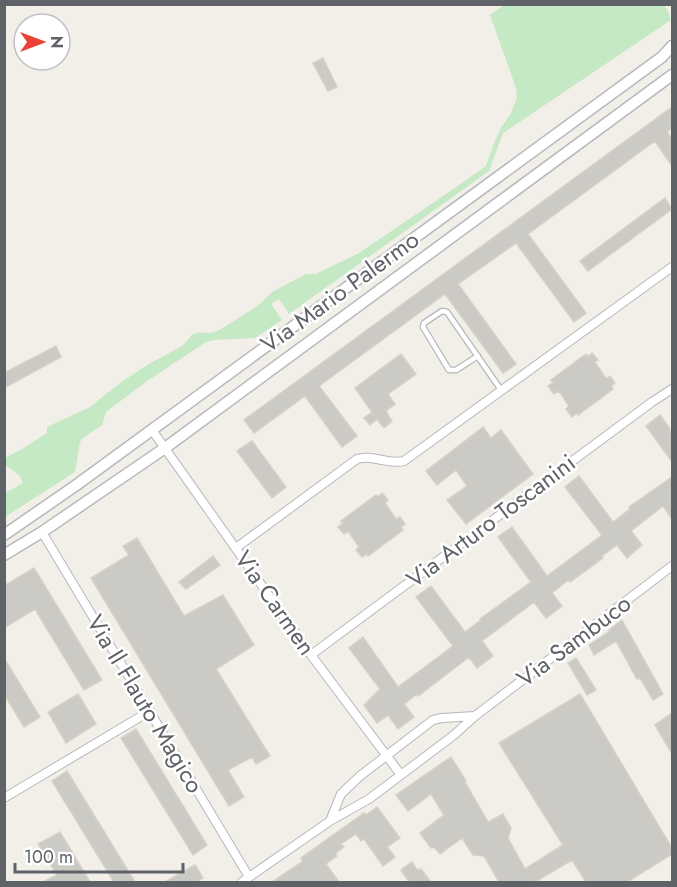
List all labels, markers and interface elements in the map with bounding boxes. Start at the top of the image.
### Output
north arrow [12,12,72,72]
text: N [45,36,68,48]
street label: Via Mario Palermo [253,222,426,361]
street label: Via Arturo Toscanini [399,445,583,596]
street label: Via Carmen [226,543,324,662]
street label: Via Sambuco [509,586,638,695]
street label: Via Il Flauto Magico [78,608,213,800]
scale bar [15,836,183,874]
text: 100 m [24,844,73,870]

